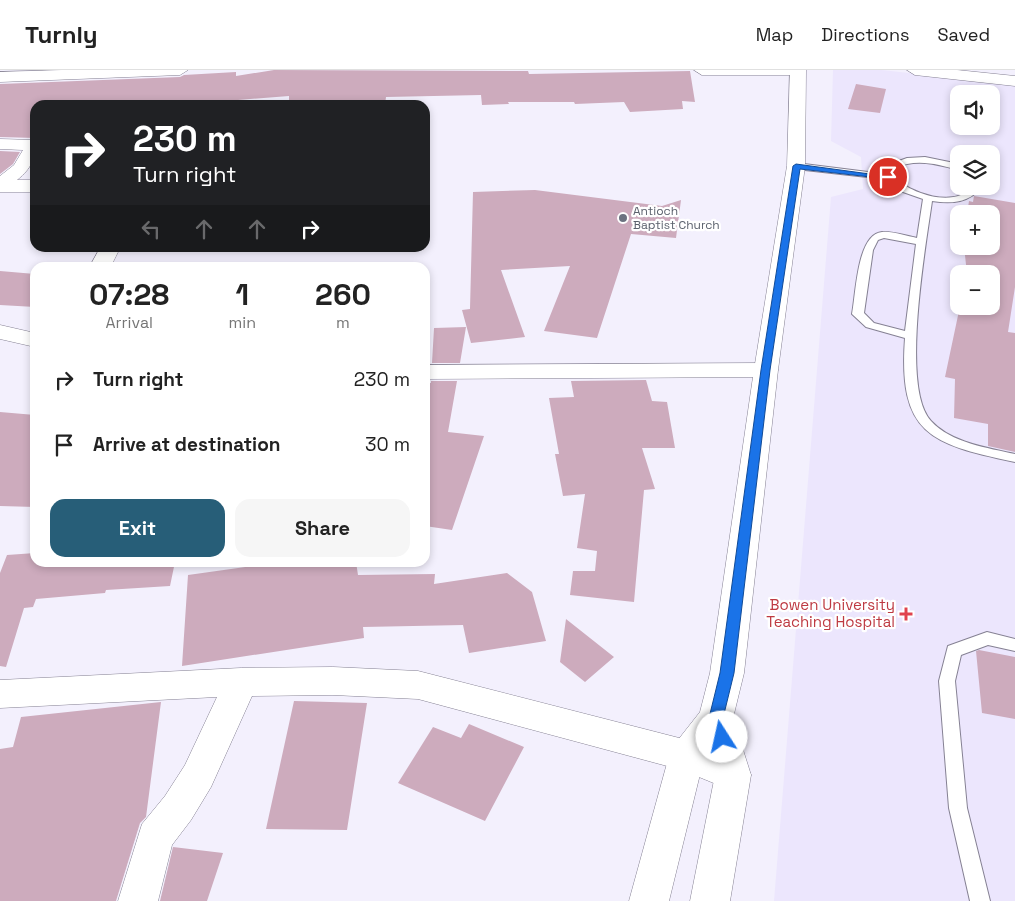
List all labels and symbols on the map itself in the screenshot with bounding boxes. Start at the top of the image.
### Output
pin [867,156,909,198]
place label: Antioch Baptist Church [633,203,720,233]
marker: Antioch Baptist Church [617,212,629,224]
place label: Bowen University Teaching Hospital [766,595,895,631]
marker: Bowen University Teaching Hospital [899,607,913,621]
position arrow [695,710,747,762]

